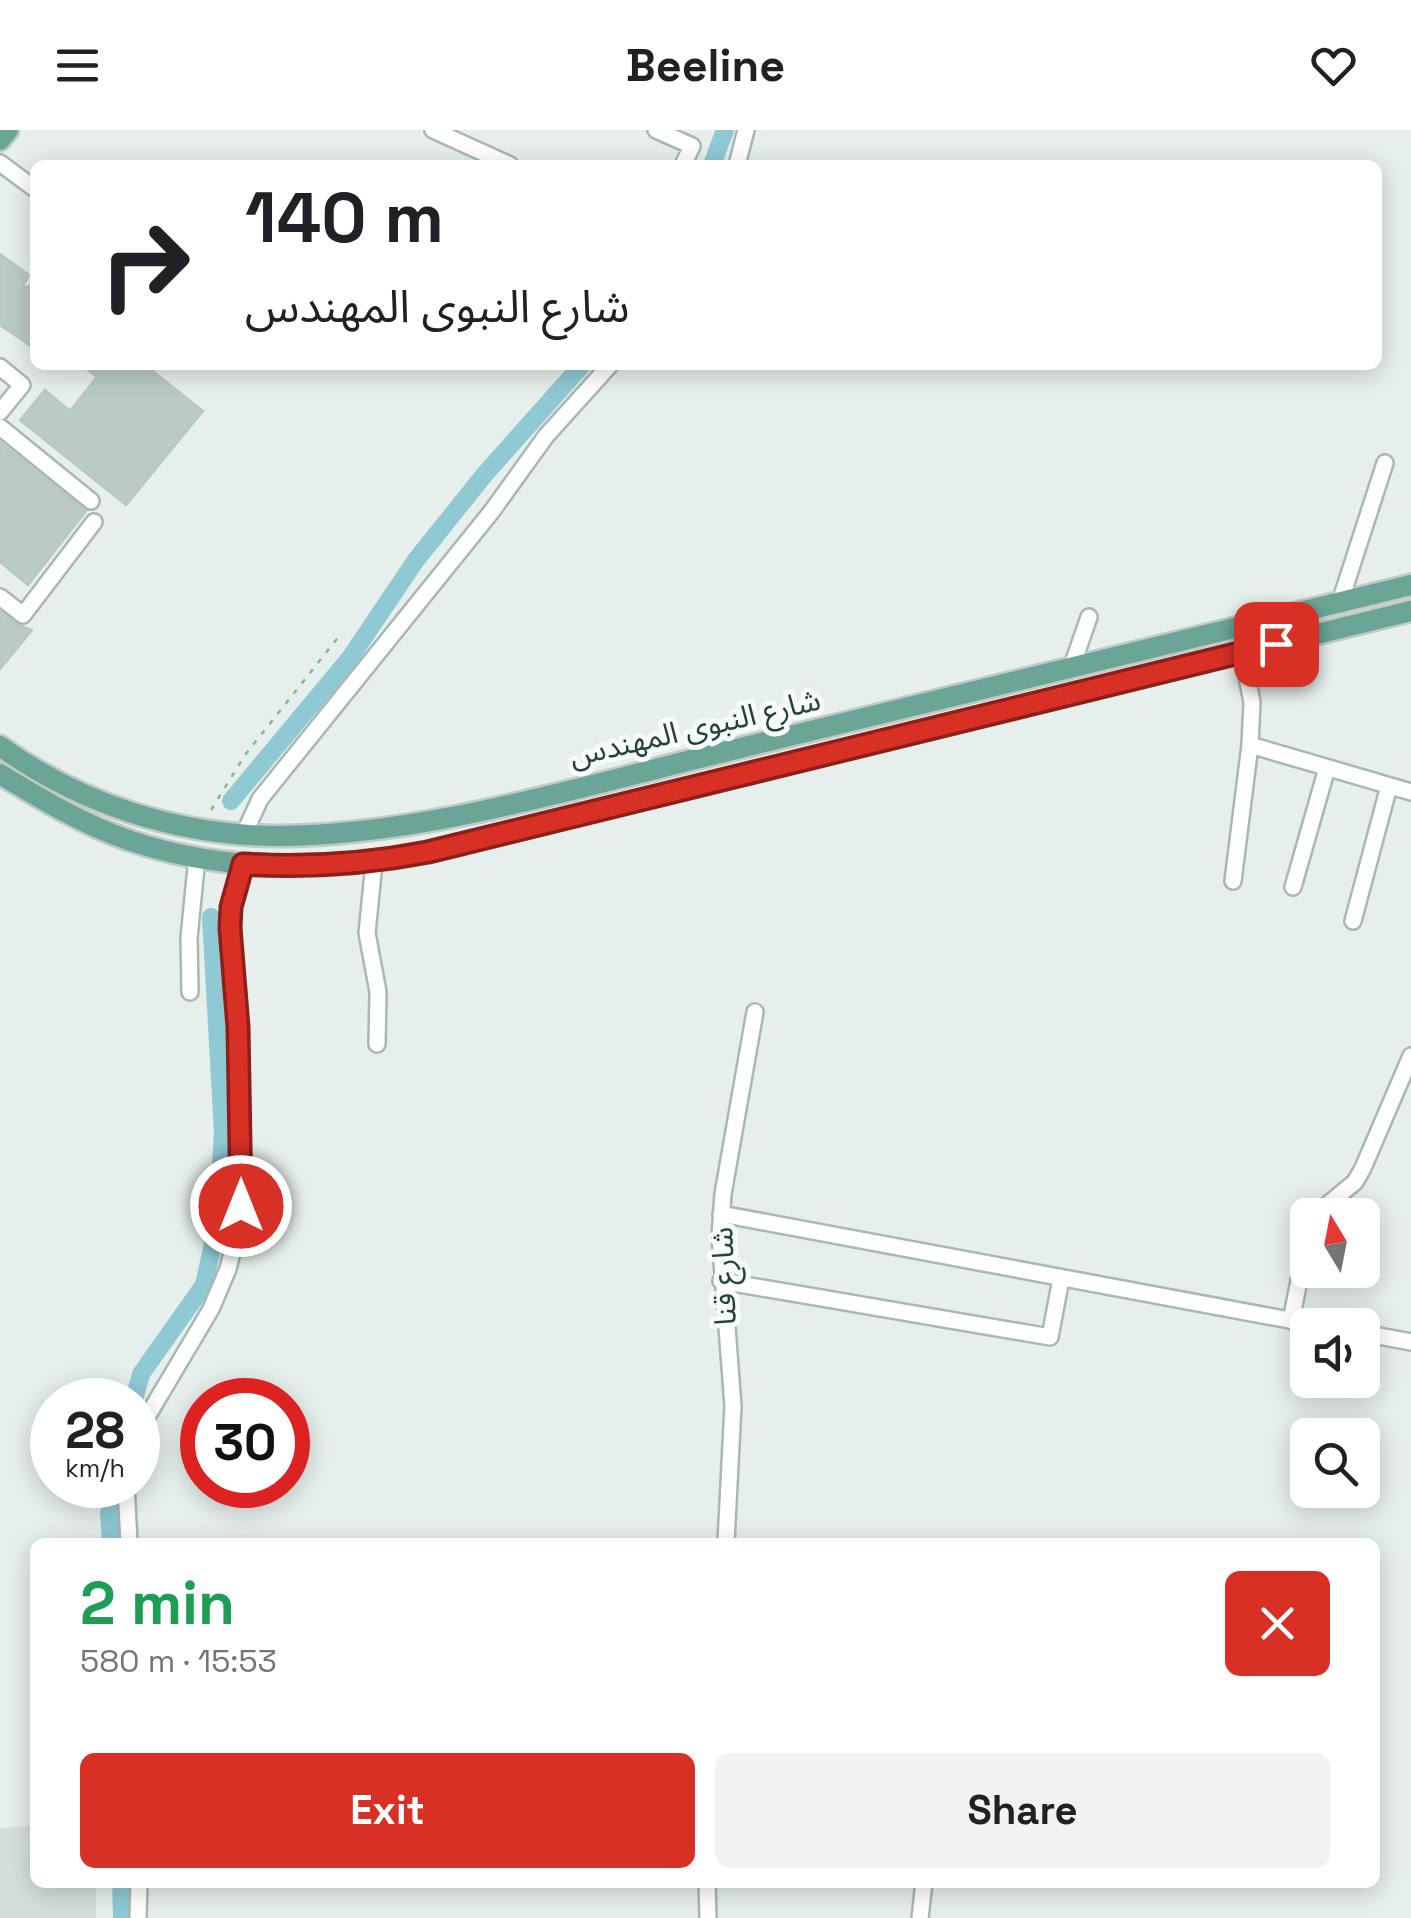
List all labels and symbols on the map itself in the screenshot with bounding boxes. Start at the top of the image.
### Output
pin [1234,602,1319,687]
street label: شارع النبوى المهندس [566,680,825,778]
position arrow [189,1154,293,1258]
north arrow [1290,1198,1380,1288]
street label: شارع قنا [702,1226,748,1326]
speed limit sign: 30 [180,1378,310,1508]

